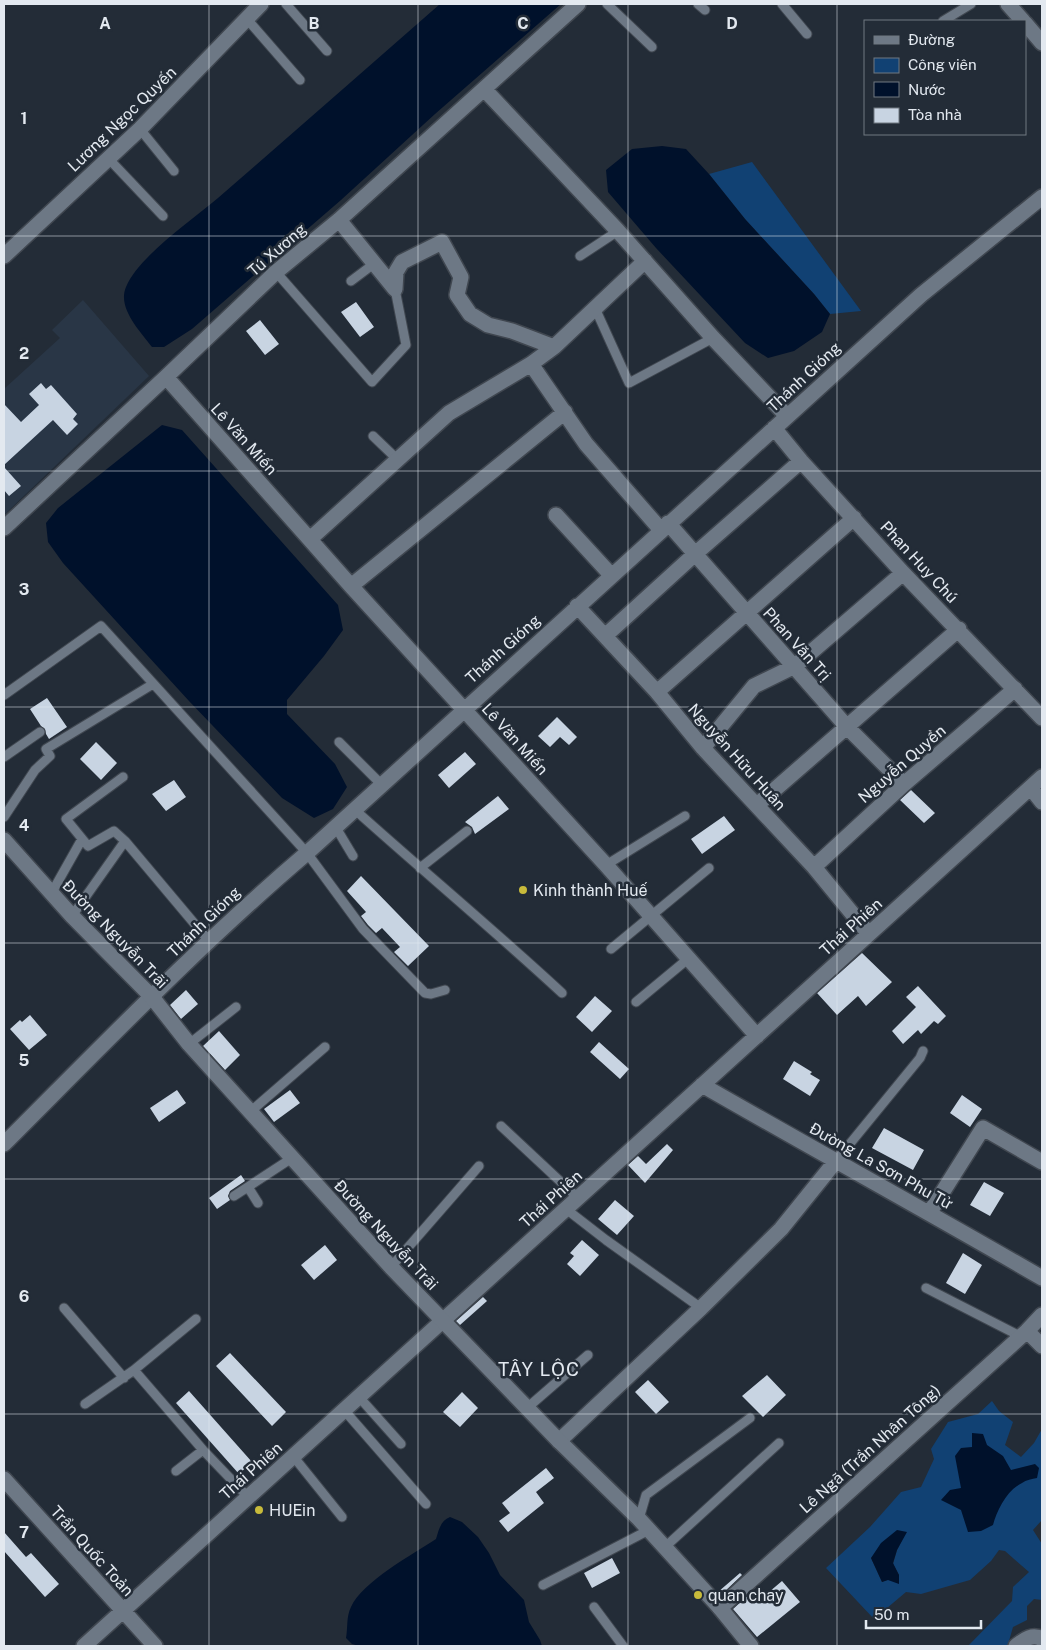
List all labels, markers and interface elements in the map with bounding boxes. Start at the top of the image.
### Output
text: A [99,14,111,33]
text: B [309,14,320,33]
text: C [517,14,529,33]
text: D [726,14,738,33]
legend [864,20,1026,135]
text: Đường [908,31,955,48]
text: Công viên [908,56,977,73]
street label: Lương Ngọc Quyến [64,62,180,176]
text: Nước [908,81,946,98]
text: Tòa nhà [908,106,962,123]
text: 1 [21,109,27,128]
street label: Tú Xương [244,219,310,281]
street label: Thánh Gióng [763,338,845,416]
text: 2 [19,344,29,363]
street label: Lê Văn Miến [207,399,281,479]
street label: Phan Huy Chú [876,517,962,607]
text: 3 [19,580,29,599]
street label: Phan Văn Trị [759,603,835,685]
street label: Thánh Gióng [462,611,544,687]
street label: Lê Văn Miến [478,699,552,779]
street label: Nguyễn Hữu Huân [684,700,790,814]
street label: Nguyễn Quyền [854,721,950,807]
text: 4 [19,816,30,835]
street label: Đường Nguyễn Trãi [58,876,172,992]
place label: Kinh thành Huế [533,881,648,900]
street label: Thánh Gióng [164,883,244,961]
marker: Kinh thành Huế [517,884,529,896]
street label: Thái Phiên [816,894,886,960]
text: 5 [19,1051,30,1070]
street label: Đường La Sơn Phu Tử [806,1119,956,1214]
street label: Thái Phiên [516,1166,586,1232]
street label: Đường Nguyễn Trãi [330,1176,442,1294]
text: 6 [19,1287,29,1306]
district label: TÂY LỘC [498,1358,580,1380]
street label: Lê Ngã (Trần Nhân Tông) [796,1381,944,1517]
street label: Thái Phiên [216,1438,286,1504]
place label: HUEin [269,1501,315,1520]
street label: Trần Quốc Toản [46,1502,138,1600]
marker: HUEin [253,1504,265,1516]
text: 7 [19,1523,29,1542]
place label: quan chay [708,1586,784,1605]
marker: quan chay [692,1589,704,1601]
scale bar [866,1598,981,1630]
text: 50 m [874,1606,909,1623]

